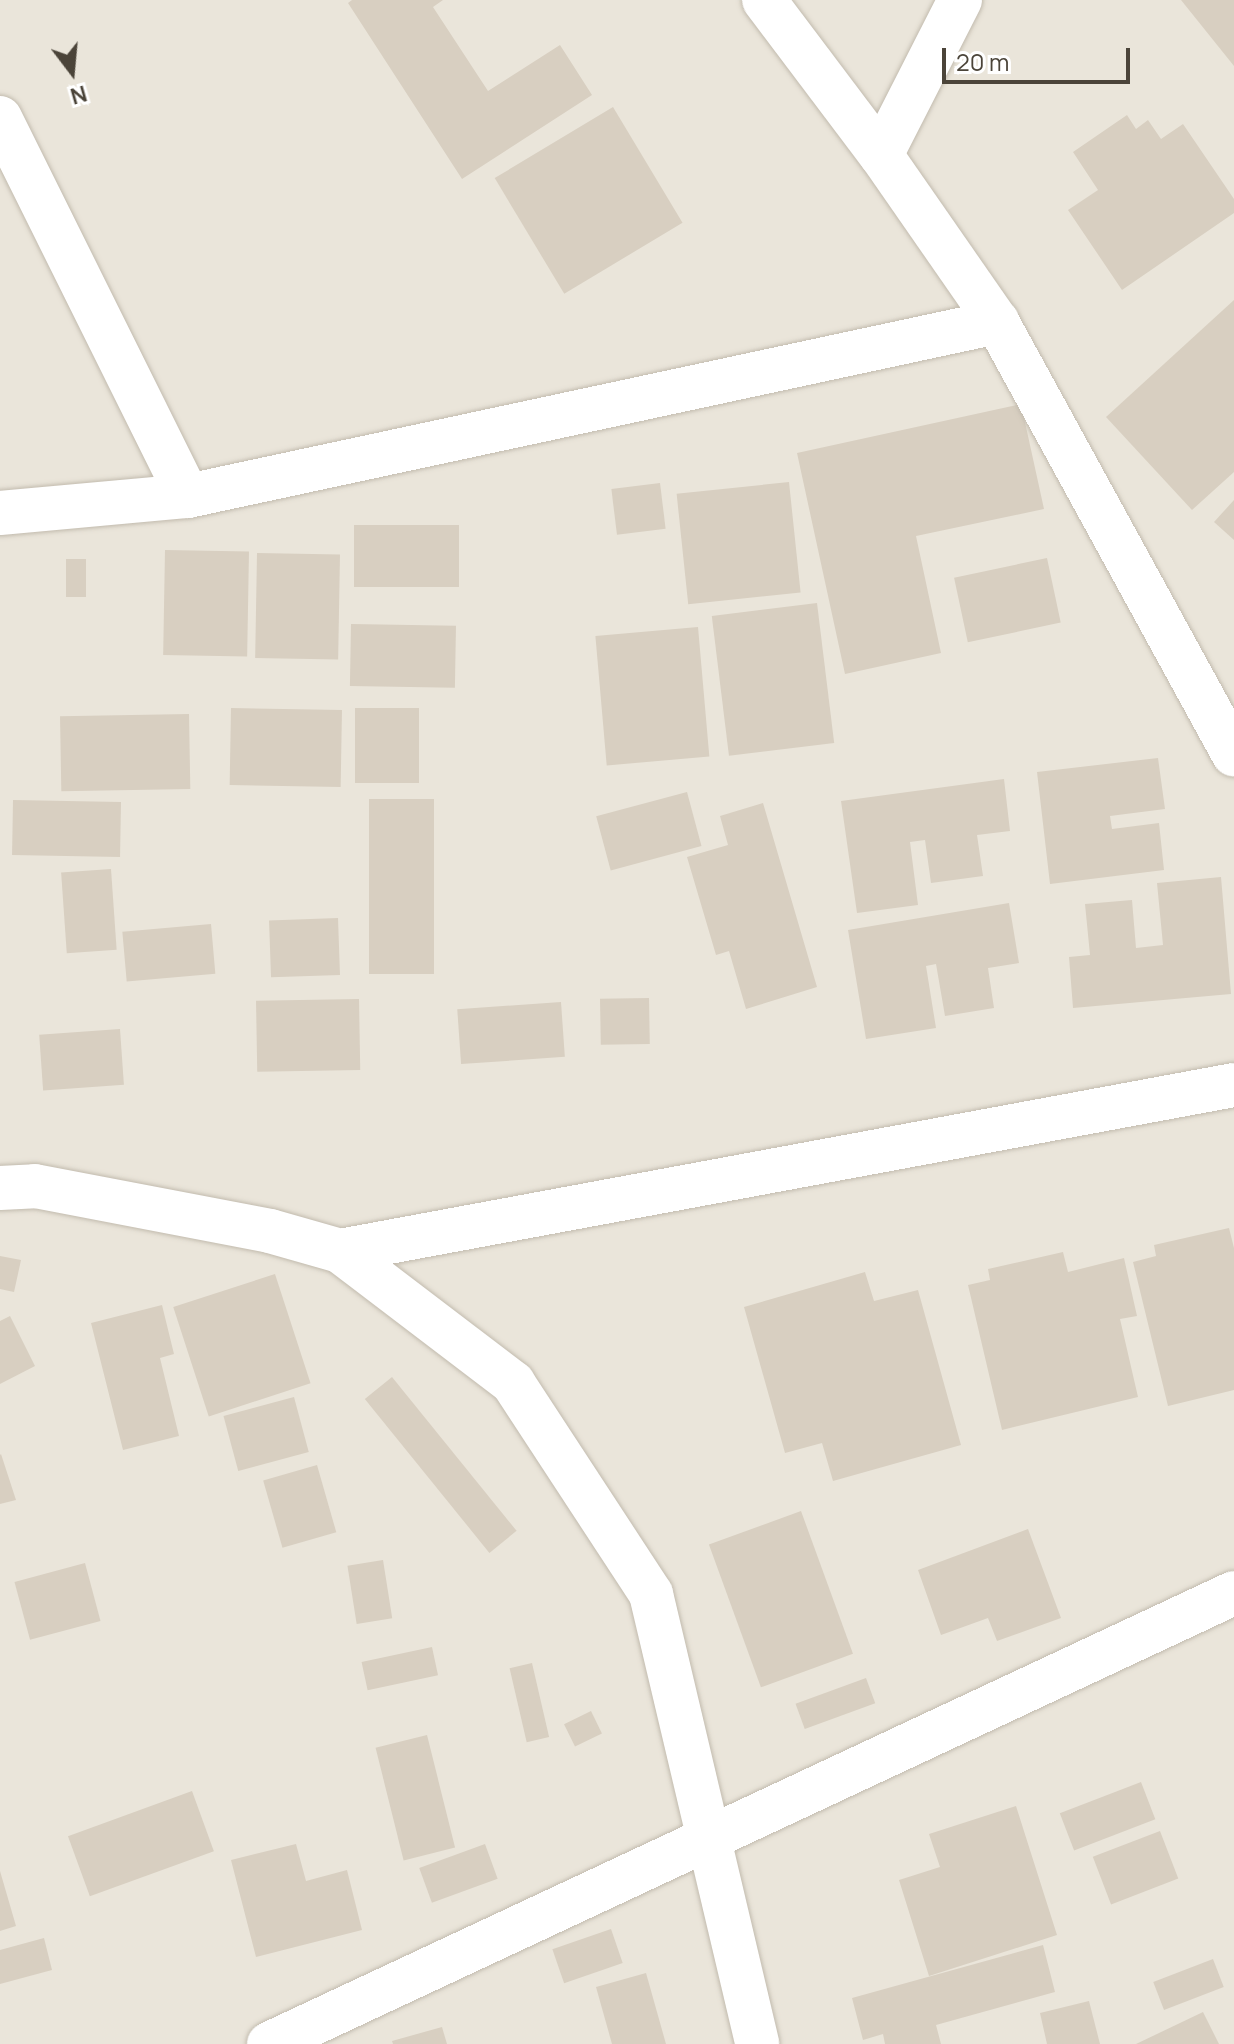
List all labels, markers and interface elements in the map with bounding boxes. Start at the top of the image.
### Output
north arrow [32,32,112,112]
scale bar [946,32,1134,82]
text: 20 m [956,45,1009,78]
text: N [67,78,90,112]

